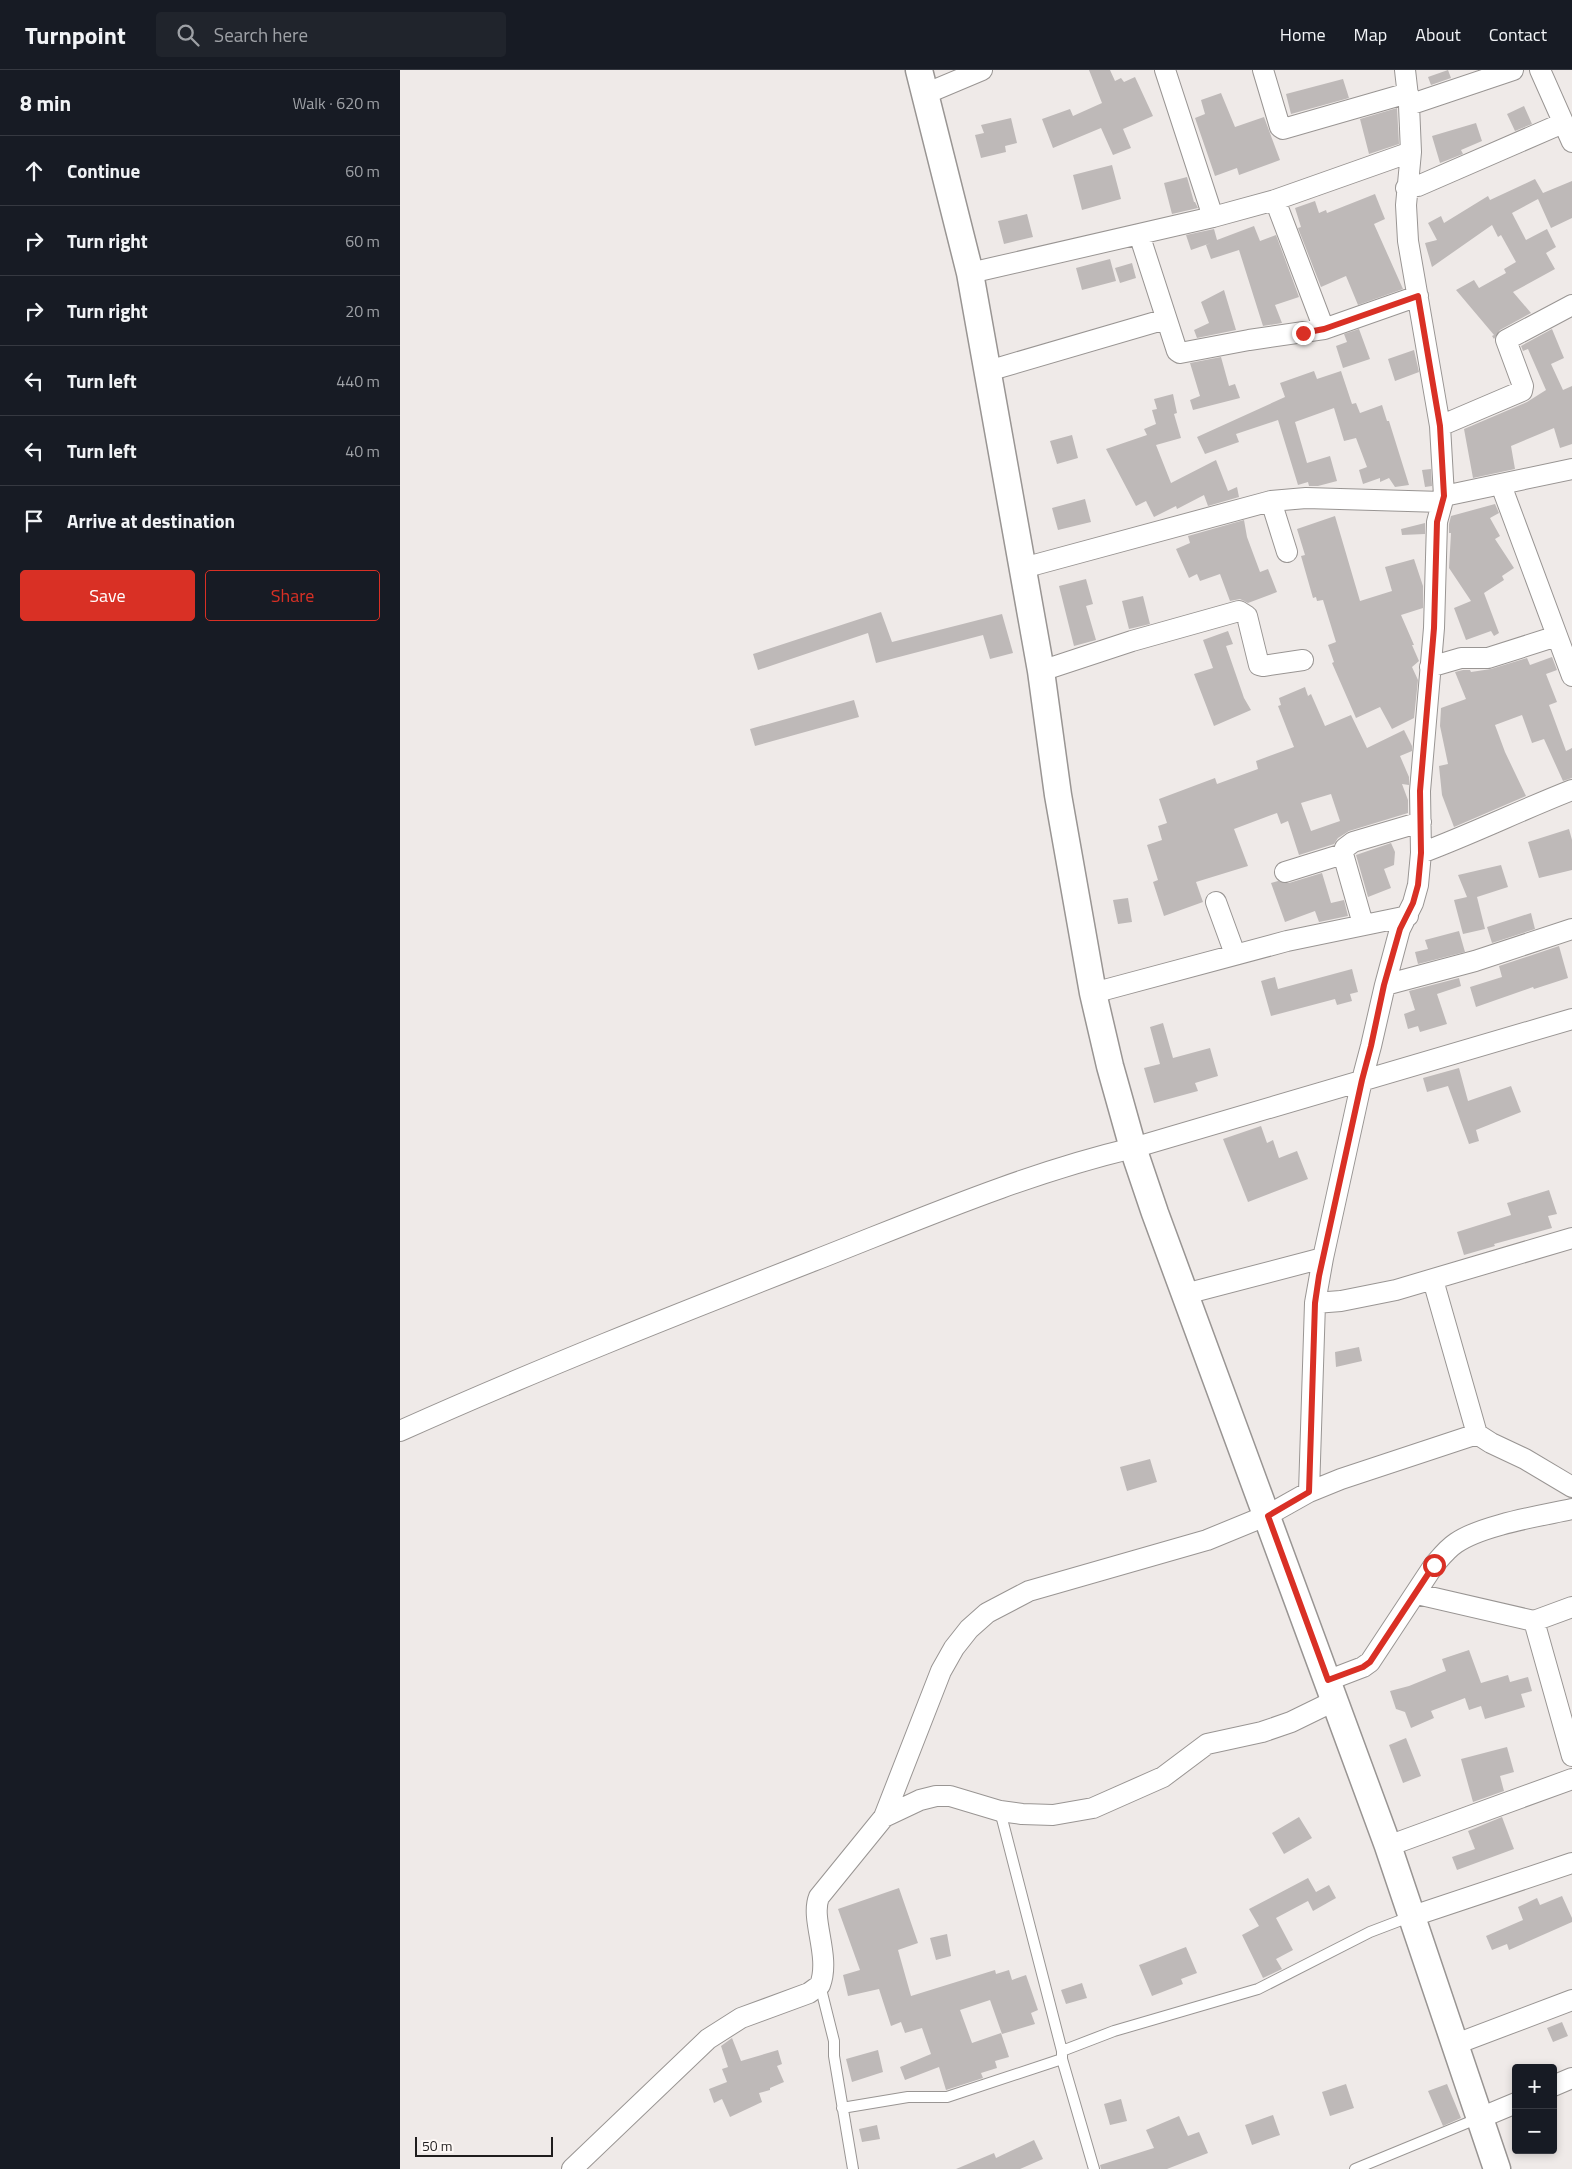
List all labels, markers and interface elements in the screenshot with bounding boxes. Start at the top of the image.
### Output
search box [156,12,506,57]
text: Turnpoint [25,17,126,53]
text: Search here [214,20,308,49]
icon: search [174,21,202,49]
text: Home [1280,21,1326,48]
text: Map [1354,21,1387,48]
text: About [1415,21,1461,48]
text: Contact [1489,21,1547,48]
text: 8 min [20,87,71,119]
text: Walk · 620 m [292,91,380,115]
text: Continue [67,156,140,185]
icon: ahead [20,157,48,185]
text: 60 m [345,159,380,183]
text: Turn right [67,226,148,255]
icon: right [20,227,48,255]
text: 60 m [345,229,380,253]
text: Turn right [67,296,148,325]
icon: right [20,297,48,325]
text: 20 m [345,299,380,323]
route end [1292,322,1315,345]
text: Turn left [67,366,137,395]
icon: left [20,367,48,395]
text: 440 m [336,369,380,393]
text: Turn left [67,436,137,465]
icon: left [20,437,48,465]
text: 40 m [345,439,380,463]
text: Arrive at destination [67,506,235,535]
icon: arrive [20,507,48,535]
button: Save [20,570,195,621]
button: Share [205,570,380,621]
route start [1423,1554,1446,1577]
map controls [1512,2064,1557,2154]
button: + [1512,2064,1557,2109]
button: − [1512,2109,1557,2154]
scale bar [415,2134,552,2157]
text: 50 m [422,2135,452,2156]

